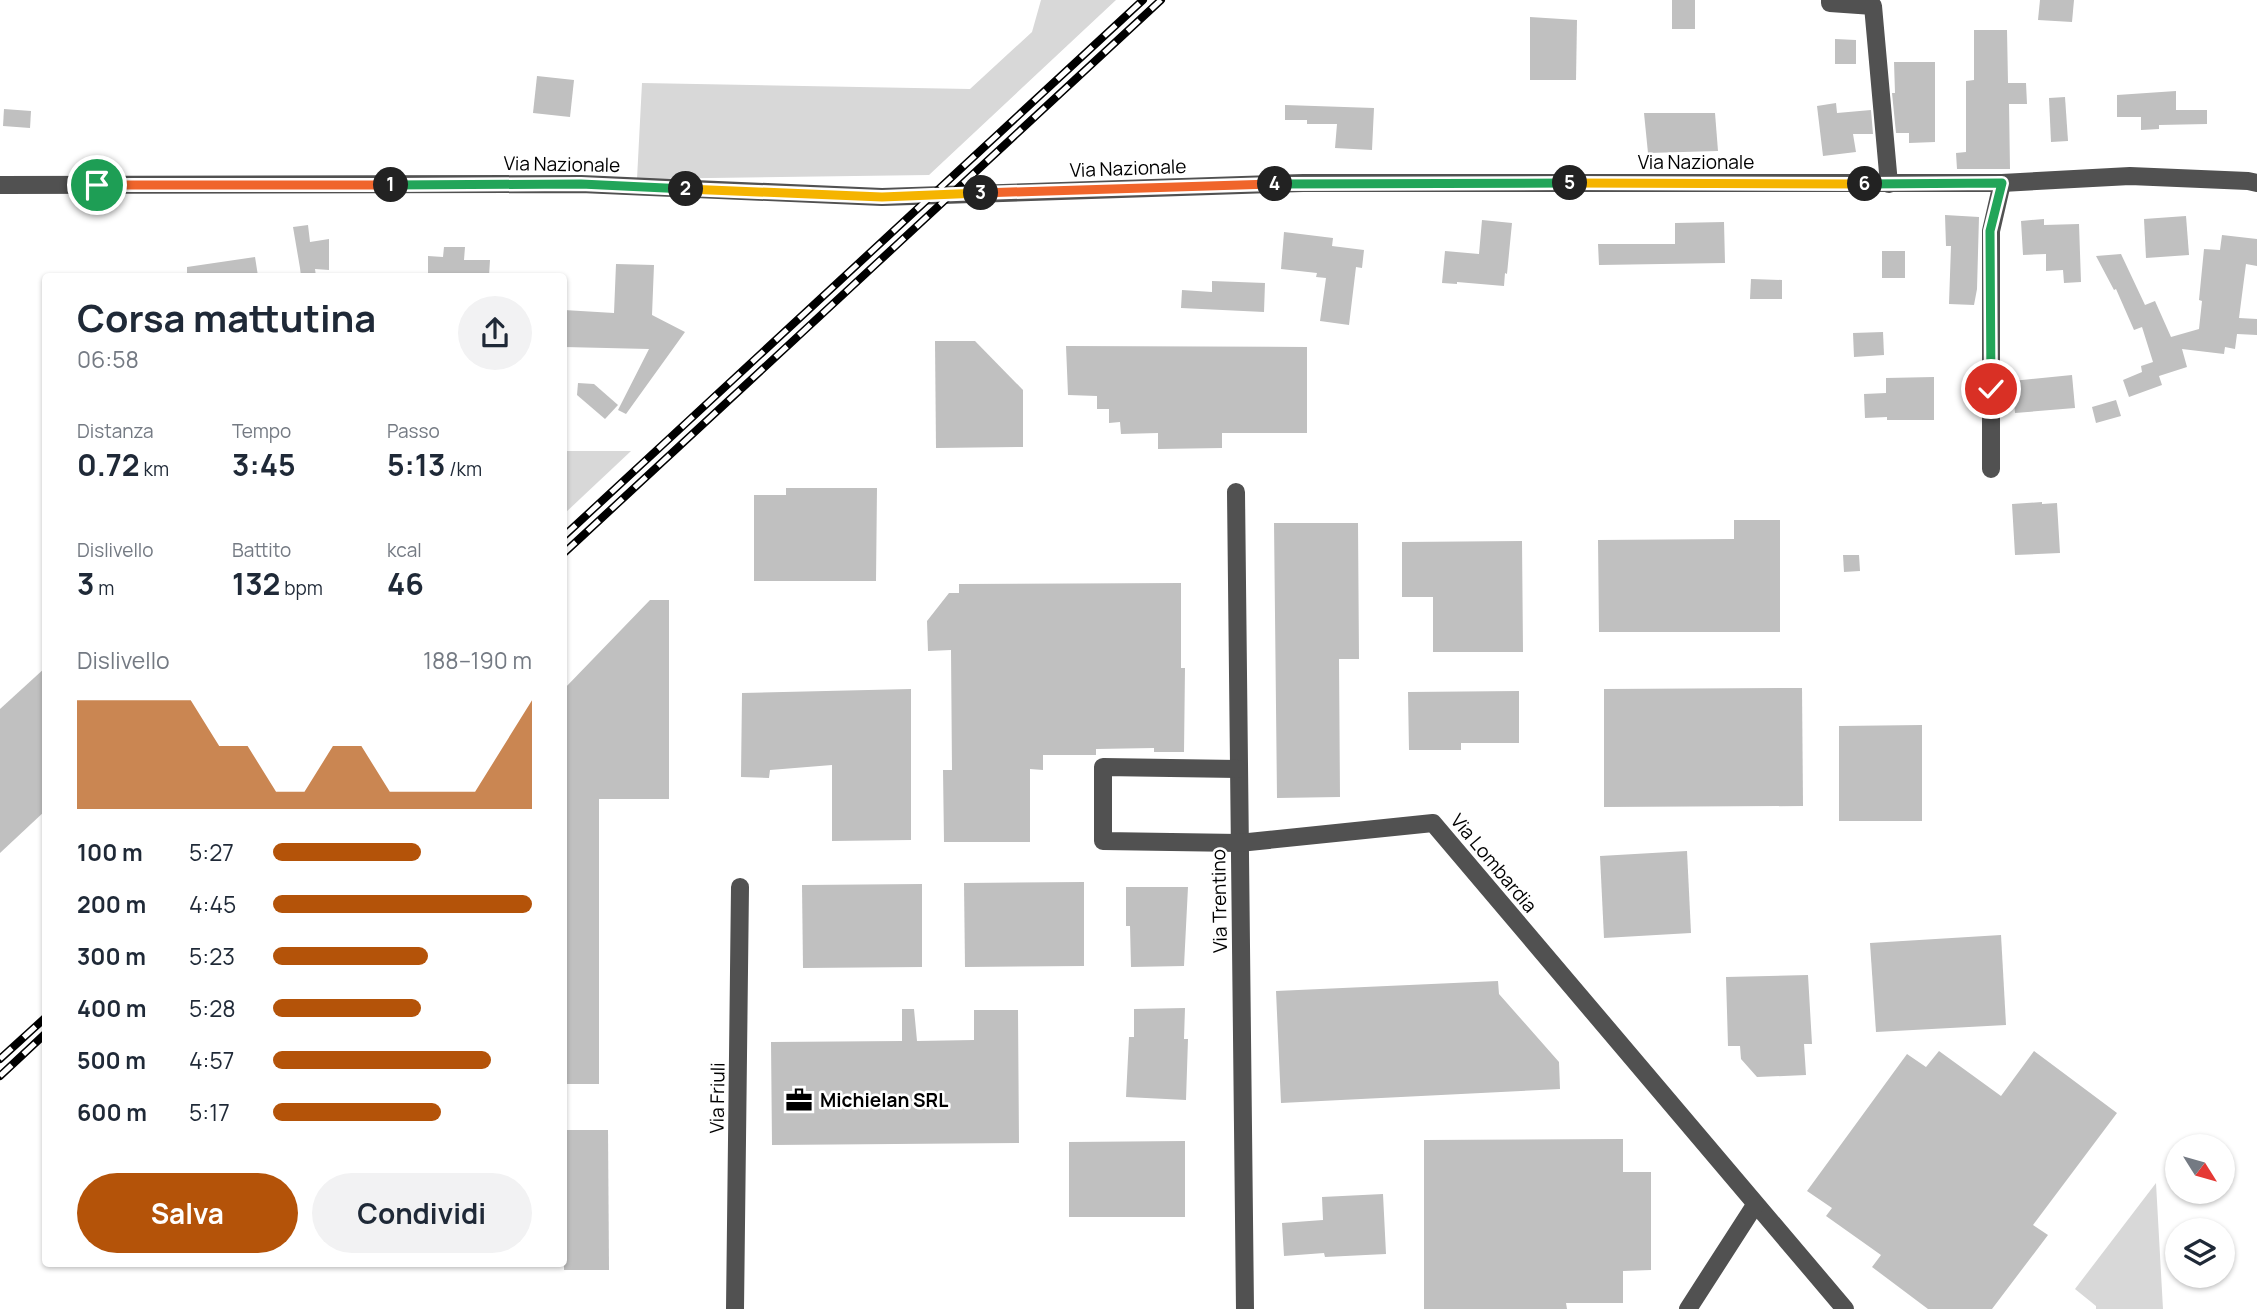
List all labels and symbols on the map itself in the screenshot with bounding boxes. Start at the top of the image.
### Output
street label: Via Nazionale [1638,149,1754,175]
street label: Via Nazionale [504,150,620,178]
street label: Via Nazionale [1069,153,1187,183]
pin [67,155,127,215]
pin: 4 [1258,166,1292,202]
pin: 5 [1552,166,1588,200]
pin: 6 [1848,166,1882,202]
pin: 1 [374,168,408,202]
pin: 2 [668,172,704,206]
pin: 3 [964,176,998,210]
pin [1961,359,2021,419]
street label: Via Lombardia [1445,808,1543,918]
street label: Via Trentino [1205,849,1233,953]
street label: Via Friuli [703,1062,731,1134]
office icon: Michielan SRL [784,1085,814,1115]
place label: Michielan SRL [820,1087,948,1113]
north arrow [2165,1134,2235,1204]

